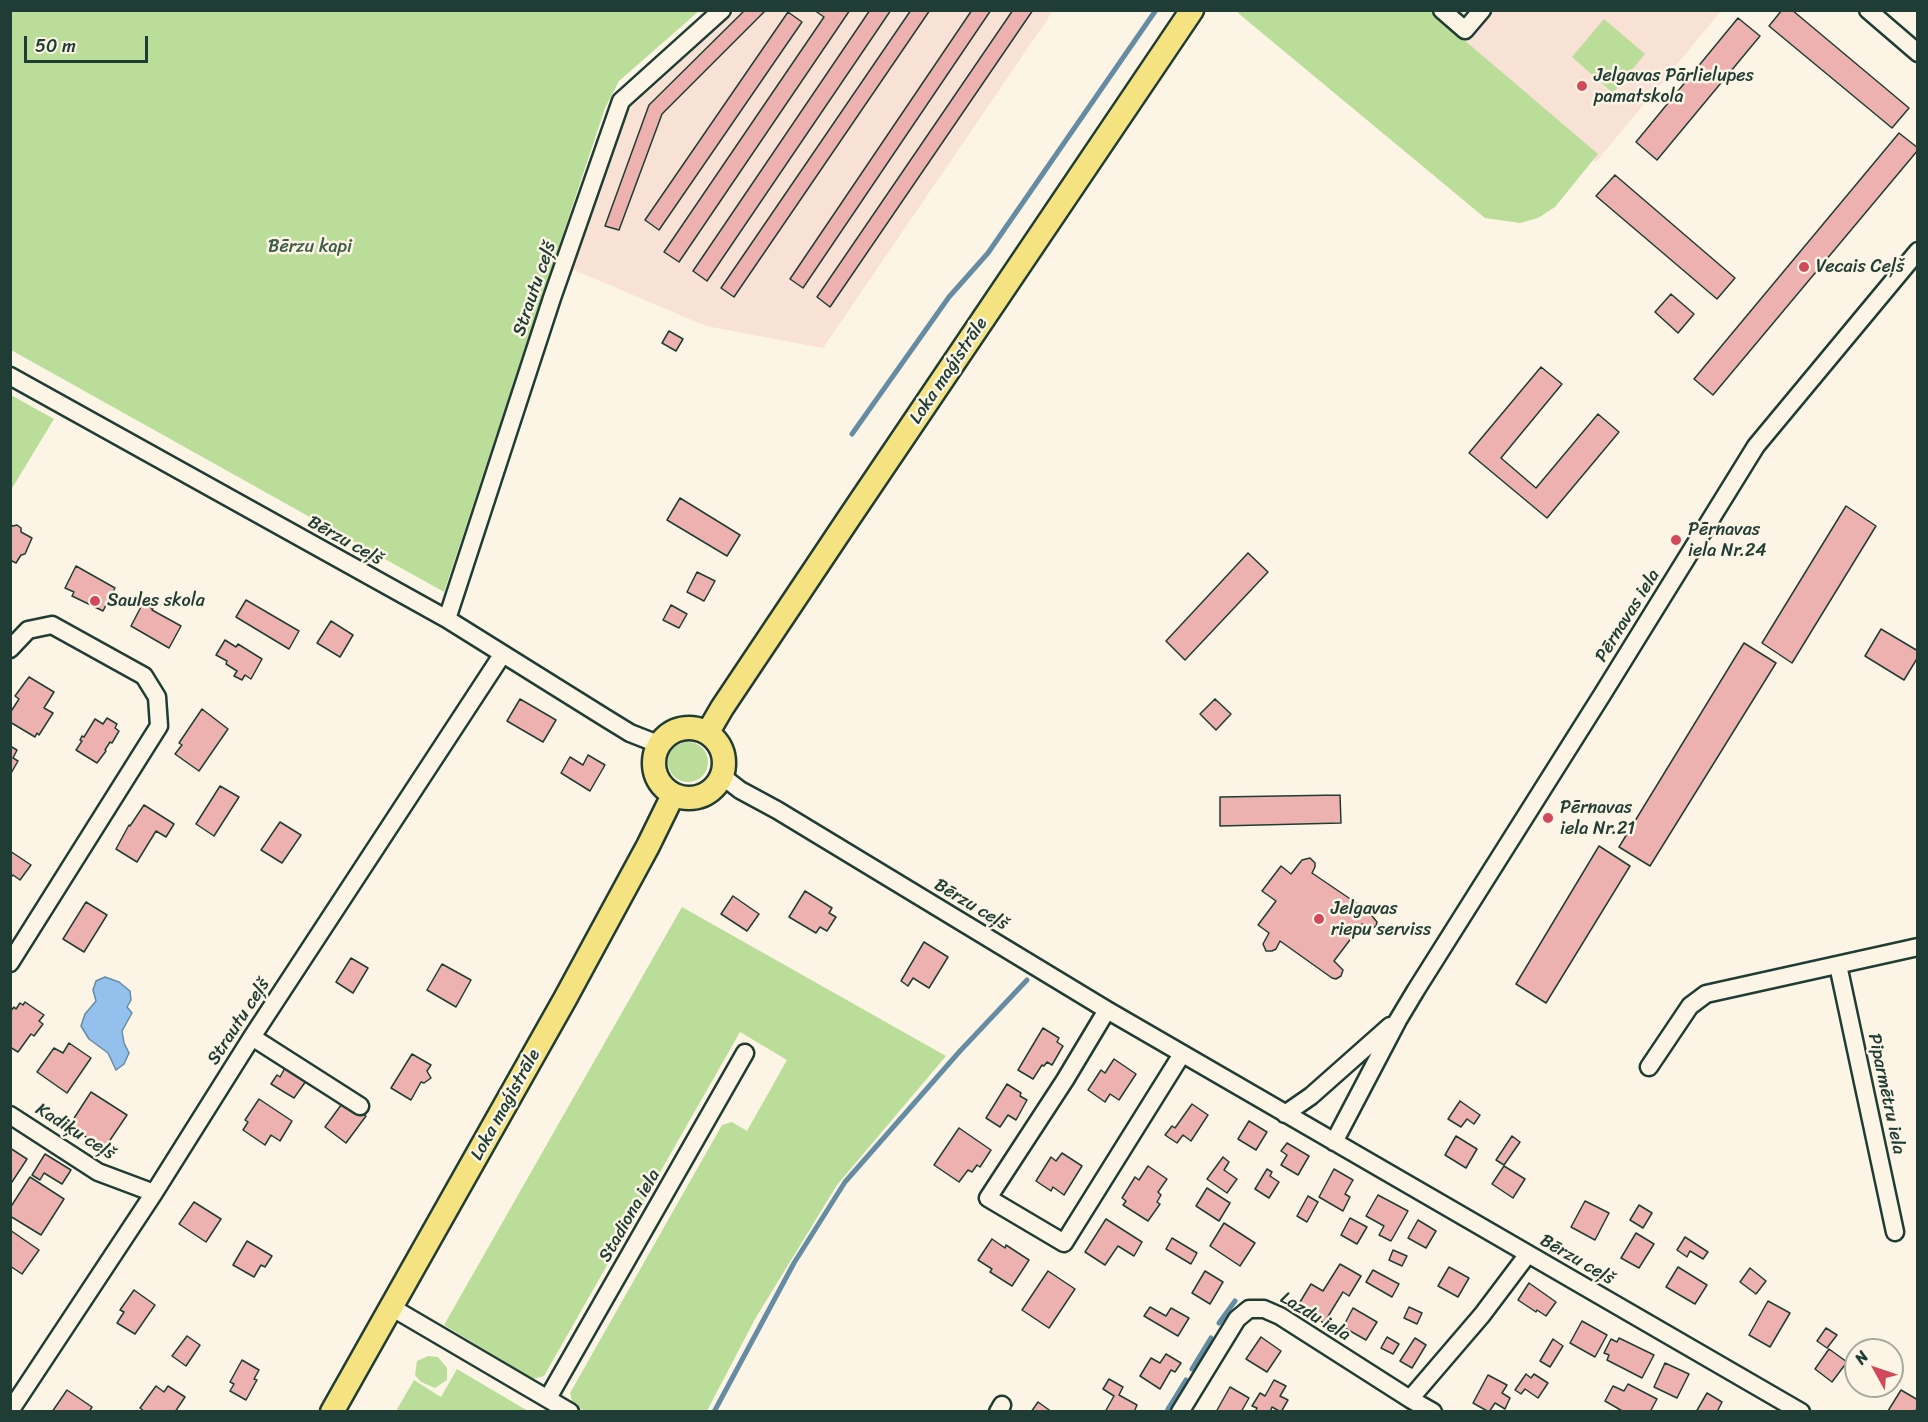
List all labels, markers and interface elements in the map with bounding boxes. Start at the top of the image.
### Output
scale bar [27,24,152,62]
text: 50 m [35,30,76,62]
place label: Jelgavas Pārlielupes pamatskola [1594,65,1754,107]
marker: Jelgavas Pārlielupes pamatskola [1575,79,1589,93]
park label: Bērzu kapi [268,236,352,258]
street label: Strautu ceļš [509,239,561,339]
place label: Vecais Ceļš [1816,256,1904,278]
marker: Vecais Ceļš [1797,260,1811,274]
street label: Loka maģistrāle [906,314,992,428]
street label: Bērzu ceļš [304,512,386,570]
place label: Pērnavas iela Nr.24 [1688,519,1767,562]
marker: Pērnavas iela Nr.24 [1669,533,1683,547]
street label: Pērnavas iela [1591,566,1665,666]
place label: Saules skola [107,590,205,612]
marker: Saules skola [88,594,102,608]
place label: Pērnavas iela Nr.21 [1560,797,1635,840]
marker: Pērnavas iela Nr.21 [1541,811,1555,825]
street label: Bērzu ceļš [930,874,1012,936]
place label: Jelgavas riepu serviss [1331,898,1431,940]
marker: Jelgavas riepu serviss [1312,912,1326,926]
street label: Strautu ceļš [203,975,275,1069]
street label: Piparmētru iela [1863,1032,1909,1156]
street label: Loka maģistrāle [467,1046,545,1164]
street label: Kadiķu ceļš [31,1099,119,1165]
street label: Stadiona iela [595,1166,665,1266]
street label: Bērzu ceļš [1536,1230,1618,1290]
street label: Lazdu iela [1276,1288,1354,1346]
north arrow [1844,1338,1904,1398]
text: N [1847,1344,1876,1371]

